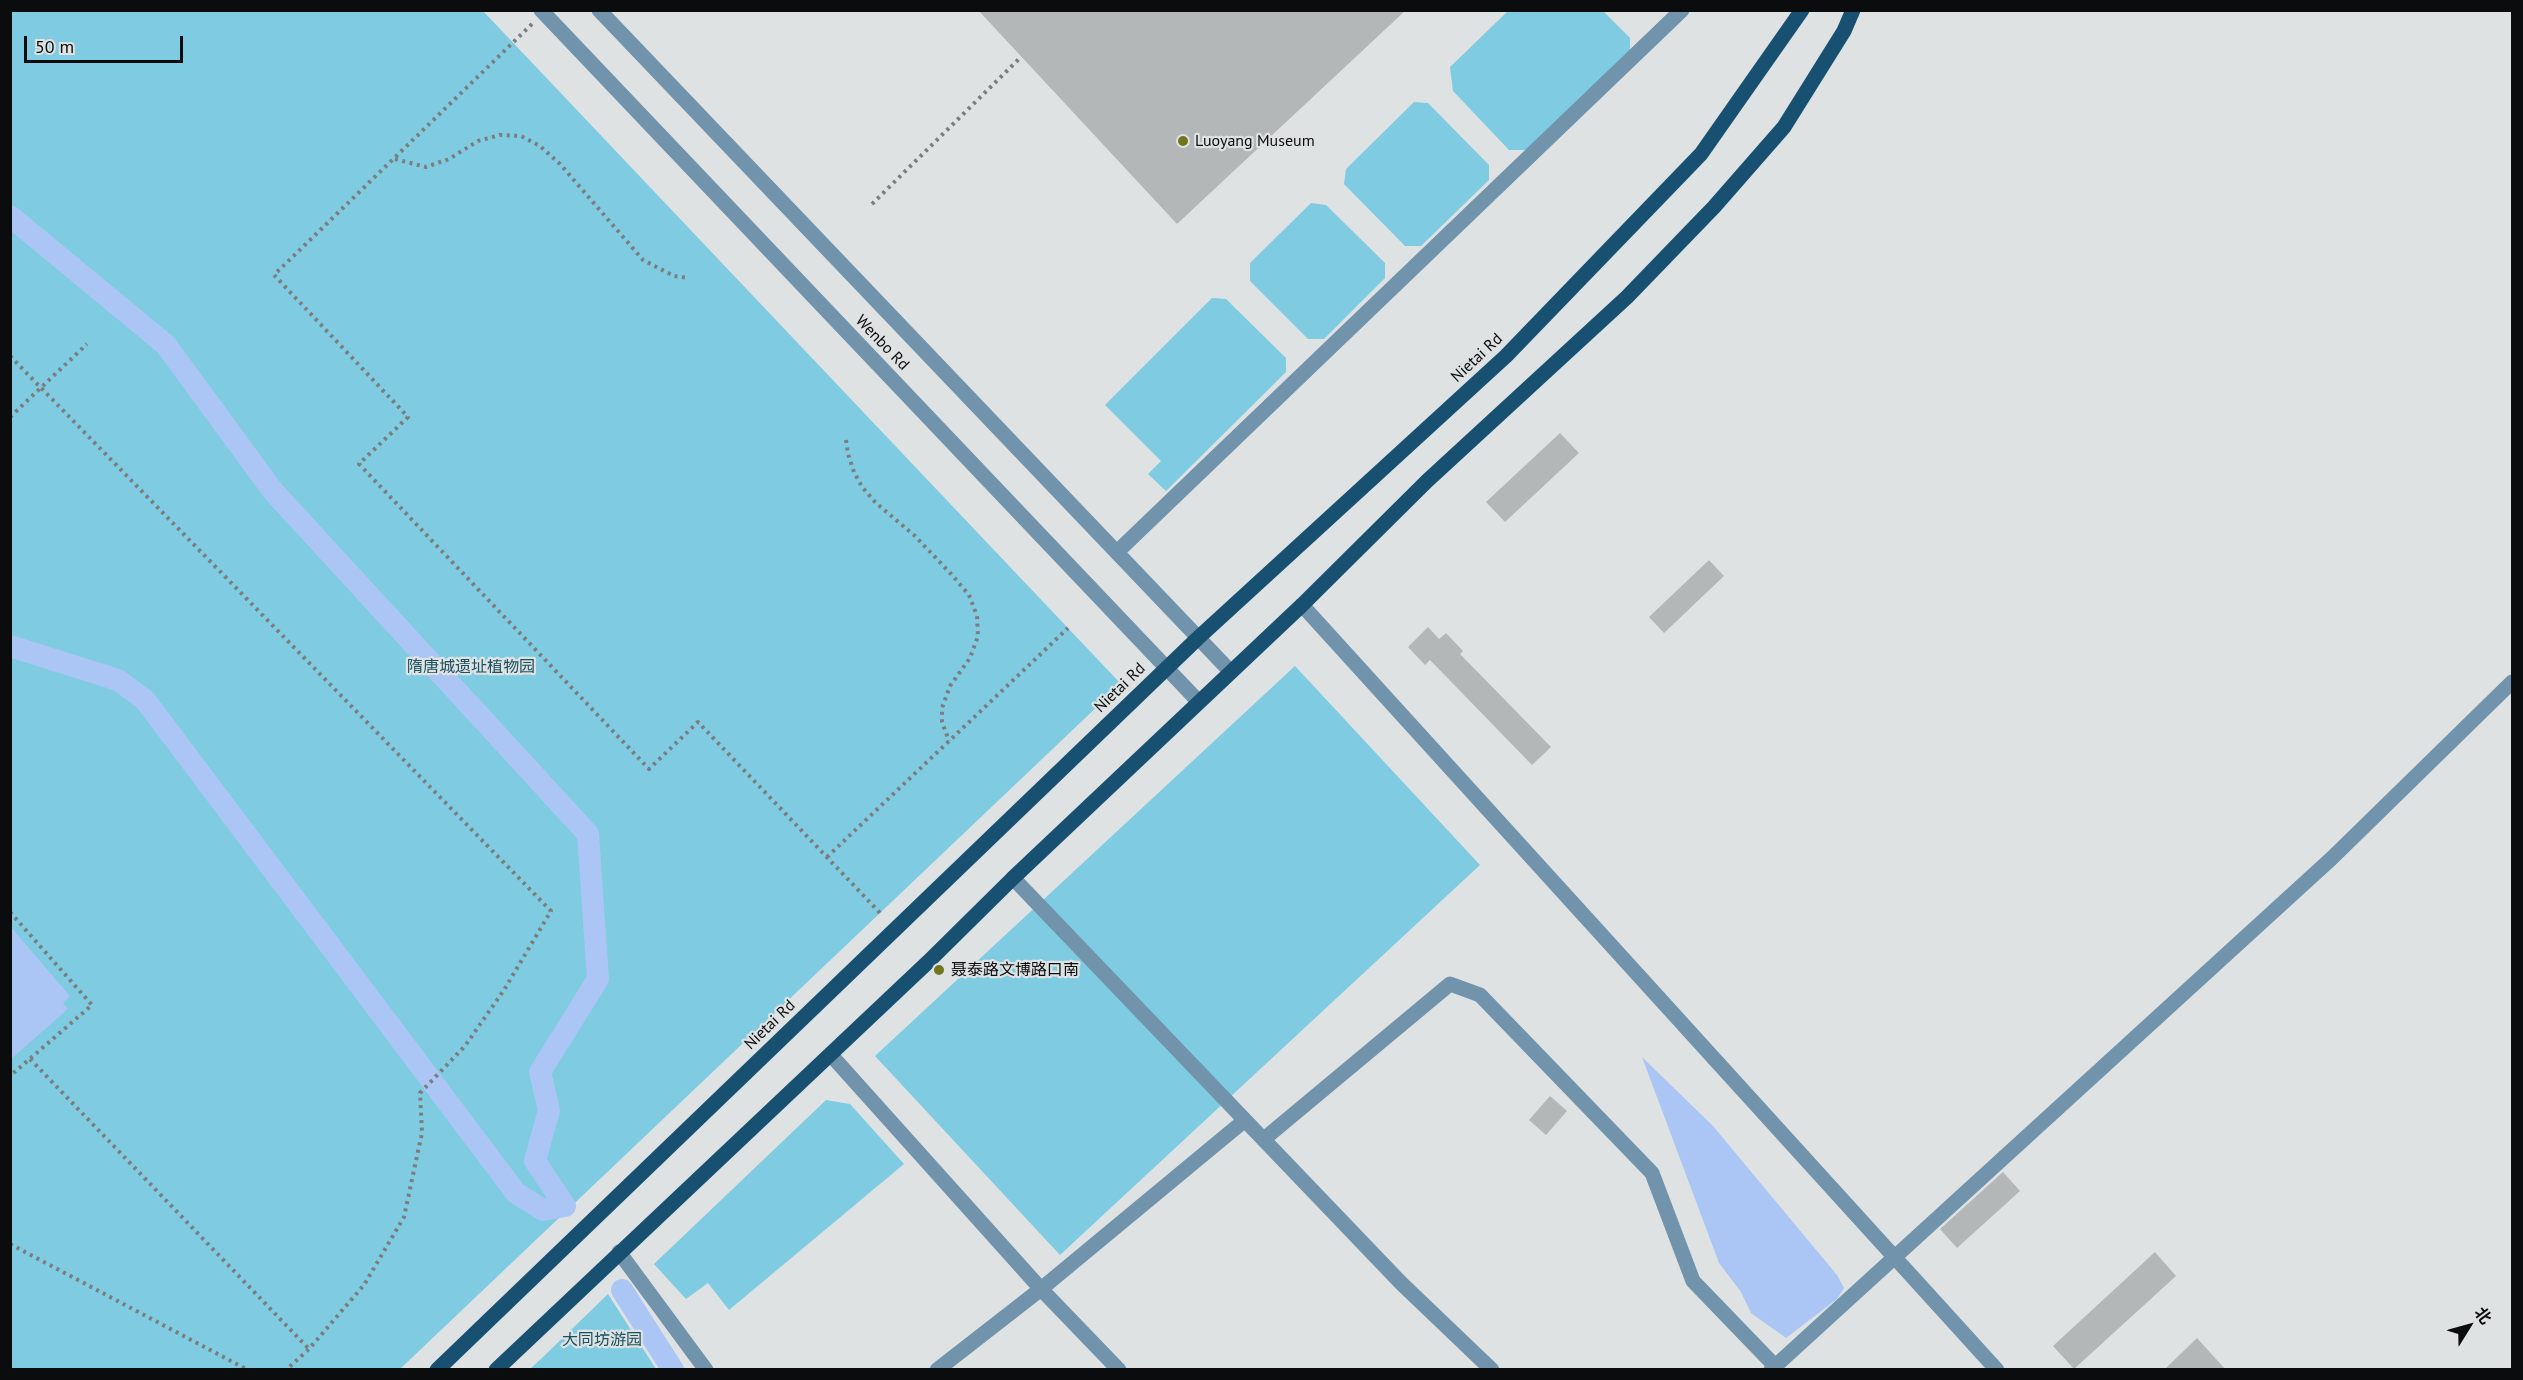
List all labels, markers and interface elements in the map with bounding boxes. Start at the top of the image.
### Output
scale bar [27,24,186,62]
text: 50 m [35,35,74,58]
place label: Luoyang Museum [1195,131,1315,151]
marker: Luoyang Museum [1176,134,1190,148]
street label: Wenbo Rd [851,311,913,375]
street label: Nietai Rd [1447,329,1507,387]
park label: 隋唐城遗址植物园 [407,657,535,677]
street label: Nietai Rd [1091,659,1149,717]
place label: 聂泰路文博路口南 [951,960,1079,980]
marker: 聂泰路文博路口南 [932,963,946,977]
street label: Nietai Rd [741,996,799,1054]
north arrow [2439,1296,2499,1356]
text: 北 [2471,1303,2496,1328]
park label: 大同坊游园 [562,1330,642,1350]

